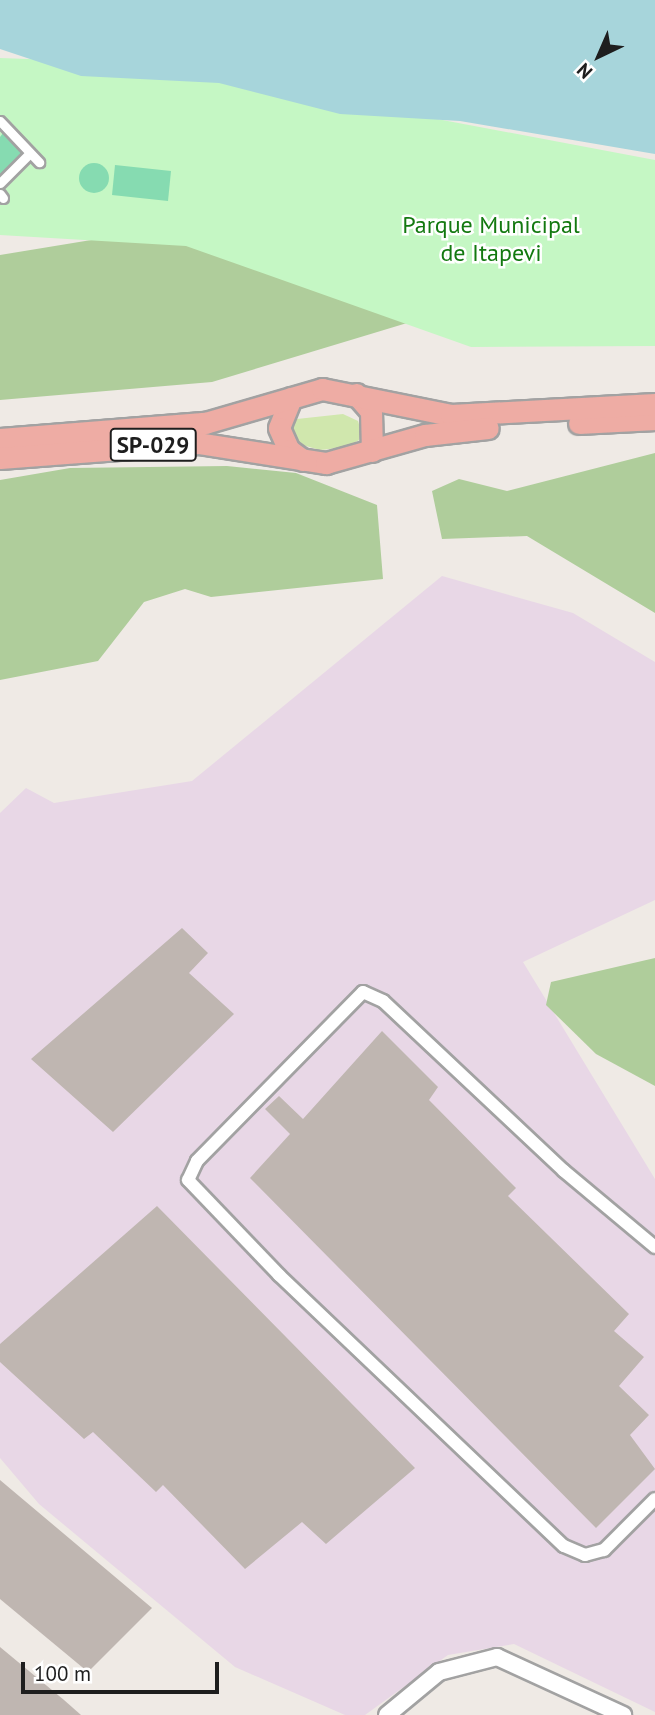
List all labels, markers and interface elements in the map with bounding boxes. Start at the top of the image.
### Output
north arrow [564,21,634,91]
text: N [572,58,597,84]
park label: Parque Municipal de Itapevi [402,211,580,267]
road number: SP-029 [109,426,197,464]
scale bar [24,1648,222,1692]
text: 100 m [34,1660,91,1687]

